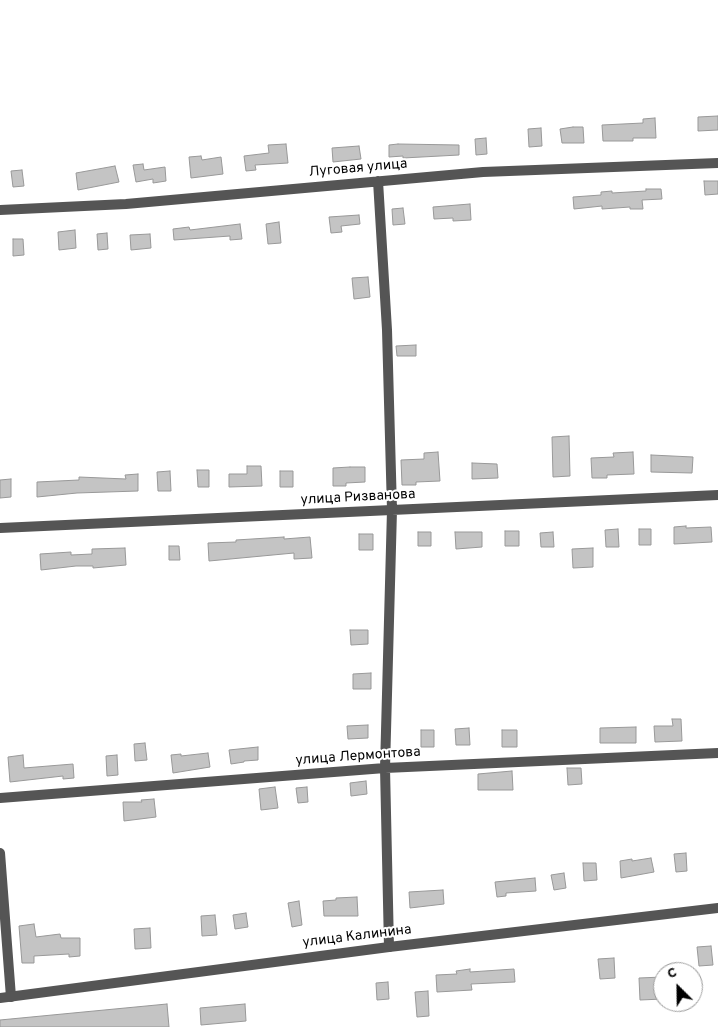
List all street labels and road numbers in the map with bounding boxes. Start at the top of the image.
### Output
street label: Луговая улица [308,156,408,182]
street label: улица Ризванова [300,487,416,509]
street label: улица Лермонтова [295,744,421,770]
street label: улица Калинина [302,922,412,952]

